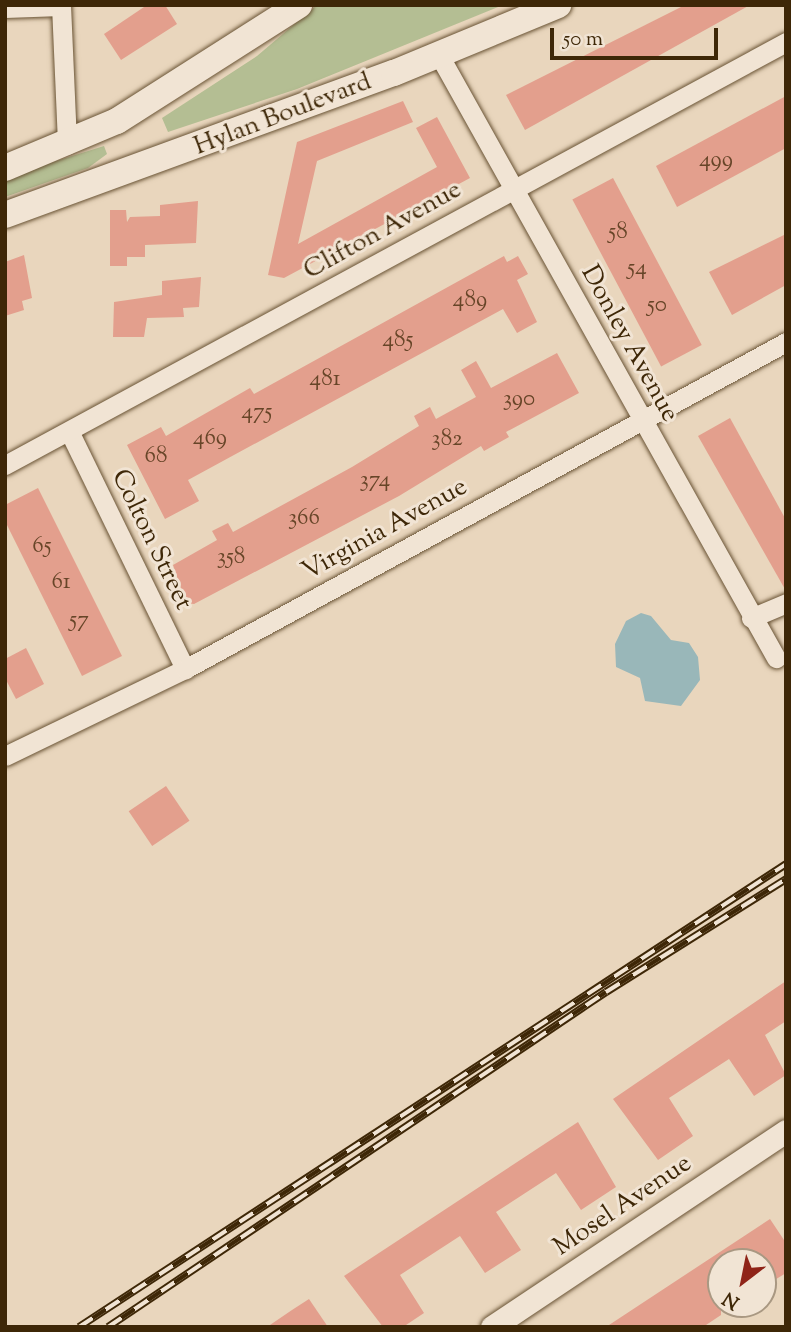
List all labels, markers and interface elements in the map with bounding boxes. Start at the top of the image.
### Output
scale bar [553,14,721,58]
text: 50 m [563,25,603,55]
street label: Hylan Boulevard [190,67,376,163]
house number: 499 [699,147,733,175]
street label: Clifton Avenue [299,175,467,287]
house number: 58 [608,219,628,247]
house number: 54 [627,255,647,283]
street label: Donley Avenue [573,260,685,428]
house number: 489 [453,287,487,315]
house number: 50 [647,292,667,320]
house number: 485 [383,327,413,355]
house number: 481 [310,366,340,394]
house number: 390 [503,386,535,414]
house number: 475 [242,399,272,427]
house number: 469 [193,425,227,453]
house number: 382 [431,426,463,454]
house number: 68 [145,443,167,471]
street label: Colton Street [104,465,198,615]
house number: 374 [360,467,390,495]
street label: Virginia Avenue [297,472,473,588]
house number: 366 [288,505,320,533]
house number: 65 [32,533,52,561]
house number: 358 [217,544,245,572]
house number: 61 [51,569,71,597]
house number: 57 [69,607,89,635]
street label: Mosel Avenue [548,1148,698,1264]
north arrow [707,1248,777,1318]
text: N [718,1284,745,1315]

